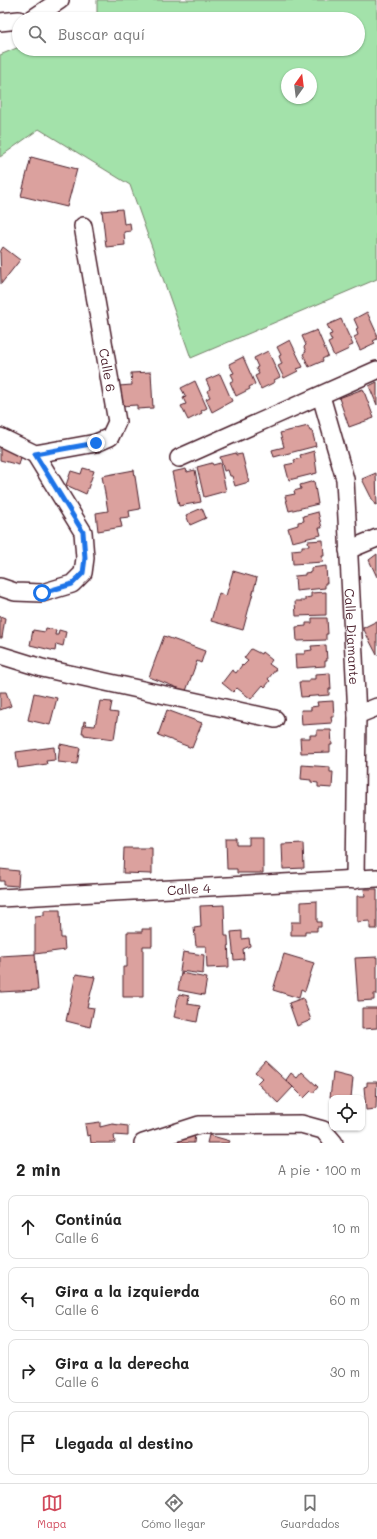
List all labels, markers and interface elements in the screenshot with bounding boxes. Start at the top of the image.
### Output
search box [12,12,365,56]
icon: search [26,23,48,45]
text: Buscar aquí [58,24,145,44]
north arrow [281,68,317,104]
street label: Calle 6 [96,347,120,393]
route end [87,434,105,452]
route start [33,584,51,602]
street label: Calle Diamante [342,588,364,685]
street label: Calle 4 [166,878,211,898]
map controls [329,1095,365,1131]
button: locate [329,1095,365,1131]
text: 2 min [16,1158,61,1180]
text: A pie · 100 m [277,1161,361,1178]
text: Continúa [55,1209,122,1229]
icon: ahead [17,1216,39,1238]
text: 10 m [332,1219,360,1236]
text: Calle 6 [55,1229,99,1246]
text: Gira a la izquierda [55,1281,200,1301]
icon: left [17,1288,39,1310]
text: 60 m [330,1291,360,1308]
text: Calle 6 [55,1301,99,1318]
text: Gira a la derecha [55,1353,189,1373]
icon: right [17,1360,39,1382]
text: 30 m [330,1363,360,1380]
text: Calle 6 [55,1373,99,1390]
icon: arrive [17,1432,39,1454]
text: Llegada al destino [55,1433,193,1453]
tab: Mapa [37,1492,67,1531]
tab: Cómo llegar [141,1492,206,1531]
tab: Guardados [280,1492,340,1531]

